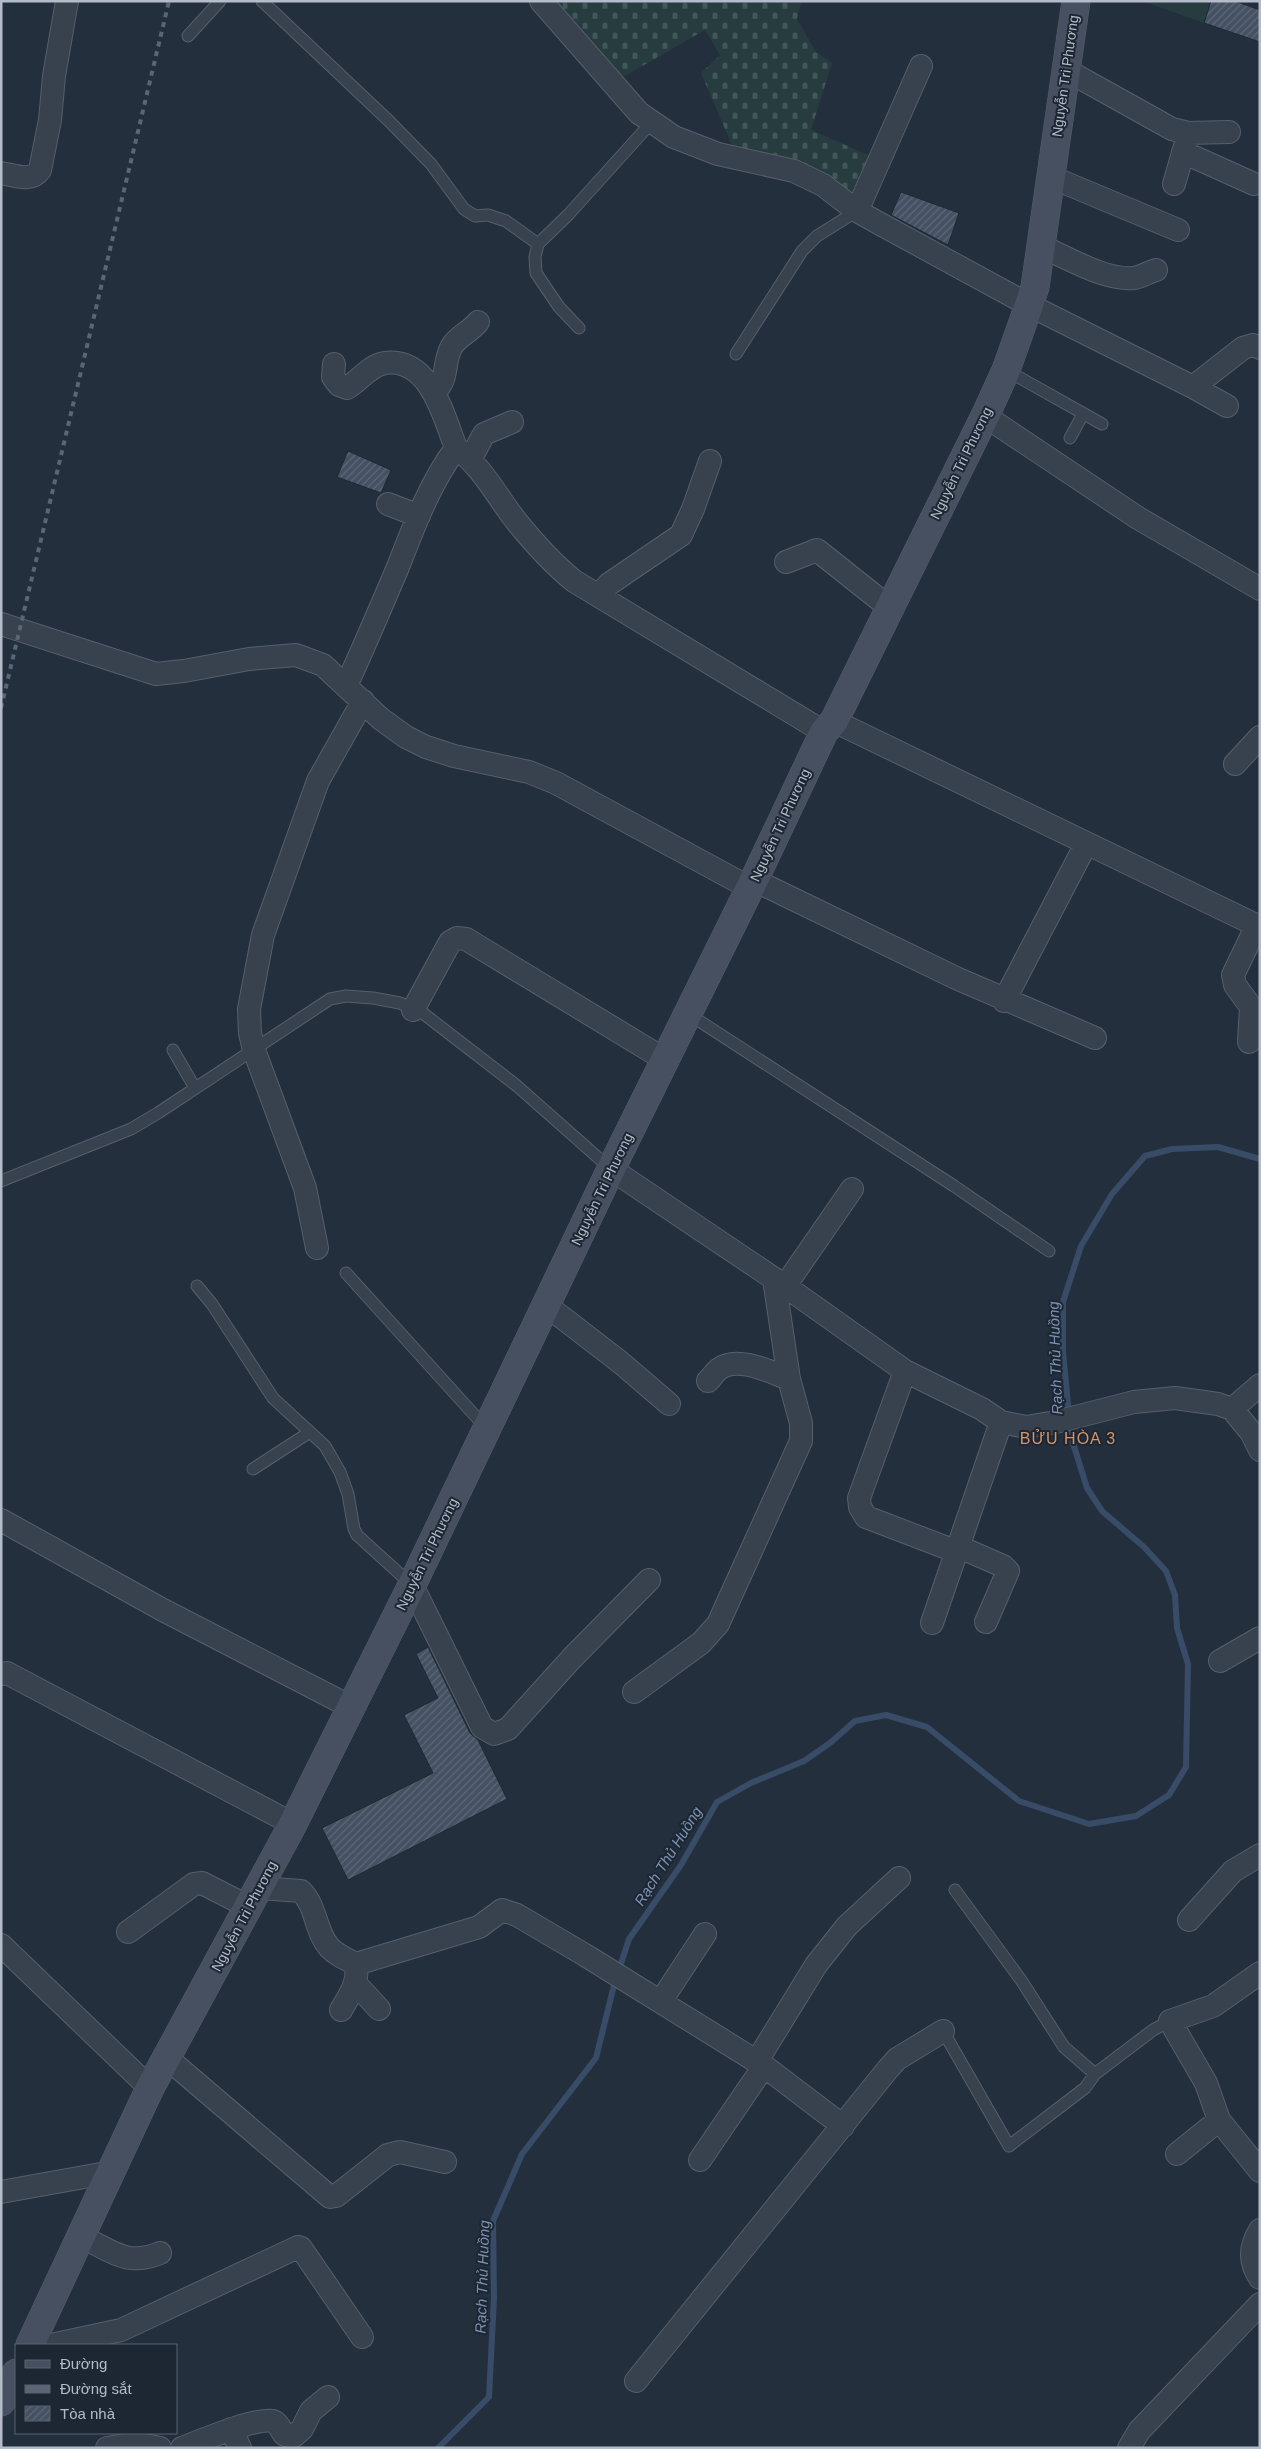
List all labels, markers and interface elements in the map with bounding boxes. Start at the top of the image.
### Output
street label: Nguyễn Tri Phương [1049,14,1081,138]
street label: Nguyễn Tri Phương [927,404,995,522]
street label: Nguyễn Tri Phương [747,766,813,884]
street label: Nguyễn Tri Phương [568,1130,636,1248]
water label: Rạch Thủ Huồng [1045,1300,1065,1415]
district label: BỬU HÒA 3 [1020,1429,1116,1447]
street label: Nguyễn Tri Phương [393,1495,461,1613]
water label: Rạch Thủ Huồng [631,1803,706,1909]
street label: Nguyễn Tri Phương [208,1858,280,1974]
water label: Rạch Thủ Huồng [472,2219,492,2334]
legend [15,2344,178,2434]
text: Đường [60,2355,107,2372]
text: Đường sắt [60,2380,132,2397]
text: Tòa nhà [60,2405,116,2422]

